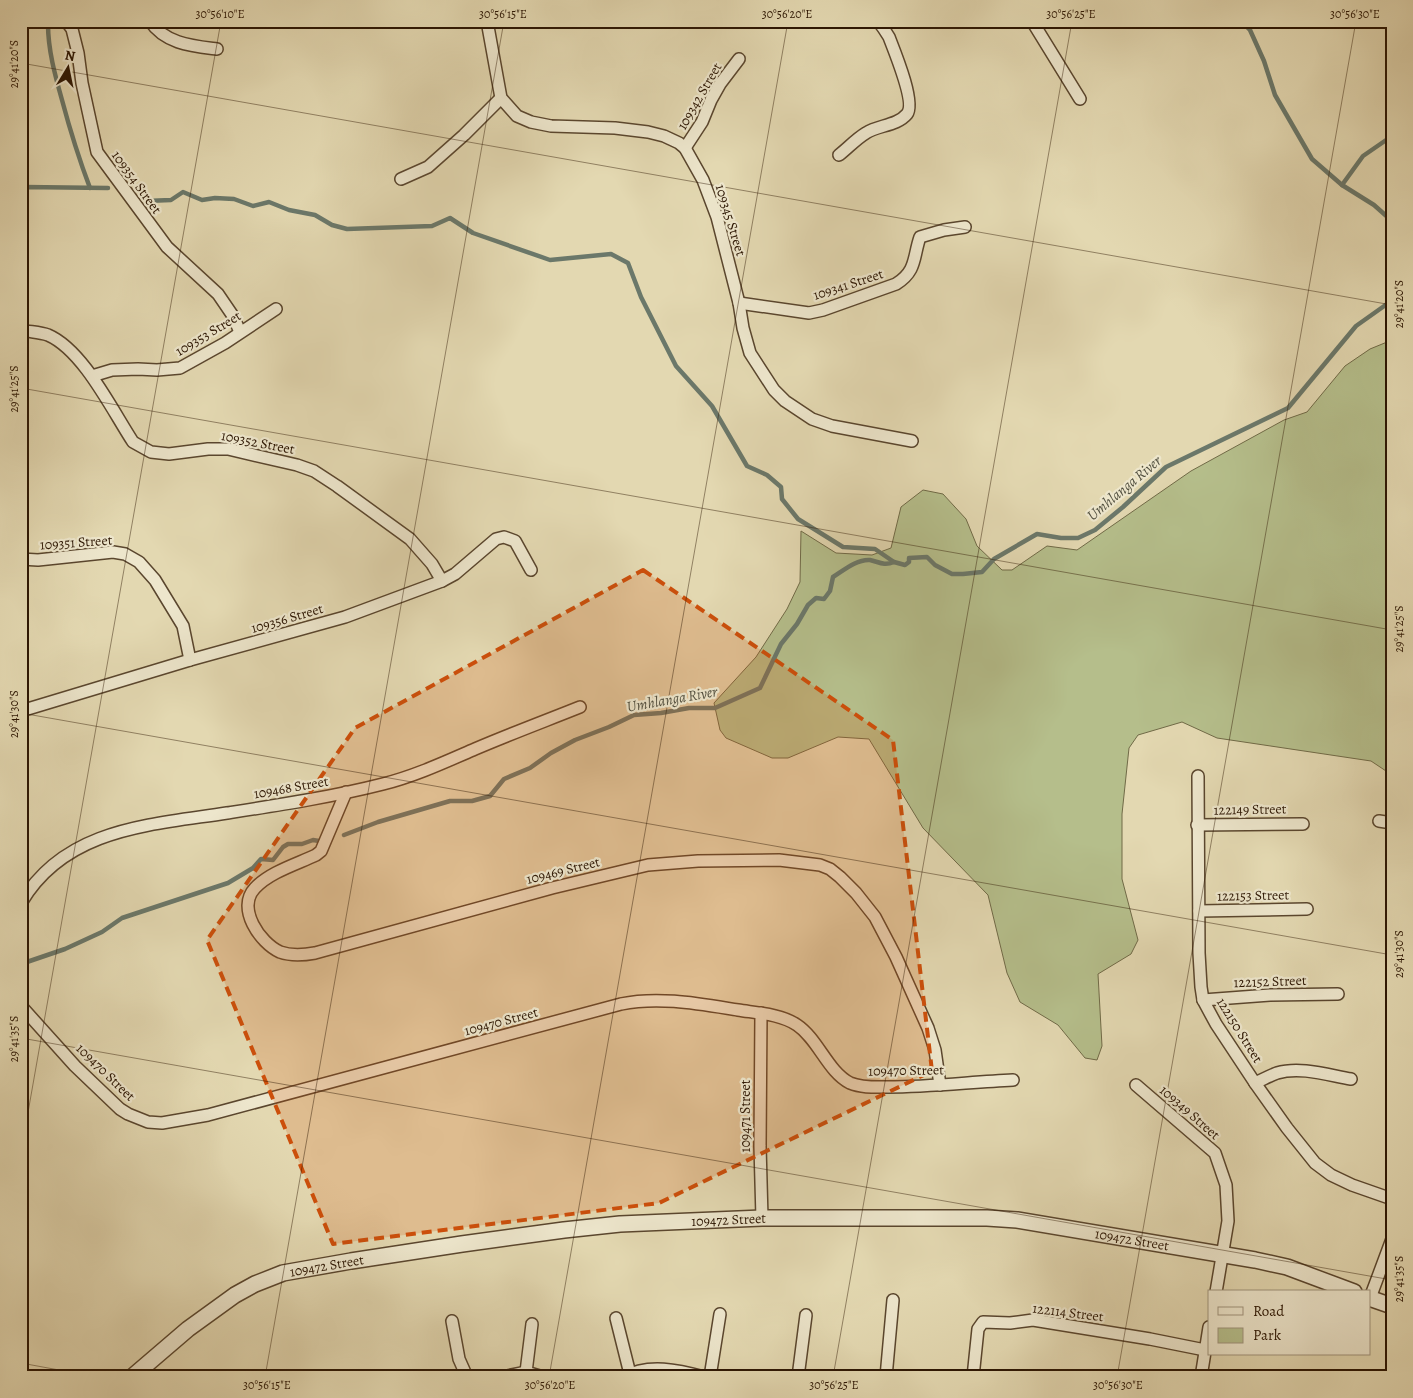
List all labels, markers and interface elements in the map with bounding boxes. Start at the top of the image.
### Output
text: 30°56'10"E [196,6,245,22]
text: 30°56'15"E [479,6,527,22]
text: 30°56'20"E [762,6,812,22]
text: 30°56'25"E [1046,6,1096,22]
text: 30°56'30"E [1330,6,1380,22]
text: 29°41'20"S [6,40,22,88]
north arrow [42,42,92,92]
text: N [63,45,77,66]
street label: 109342 Street [673,59,727,133]
street label: 109354 Street [107,147,166,218]
street label: 109345 Street [711,182,751,259]
street label: 109341 Street [811,264,886,305]
text: 29°41'20"S [1391,280,1407,328]
street label: 109353 Street [172,306,245,360]
text: 29°41'25"S [6,365,22,413]
street label: 109352 Street [220,426,297,459]
water label: Umhlanga River [1083,450,1166,525]
street label: 109351 Street [39,530,113,555]
street label: 109356 Street [249,599,326,638]
text: 29°41'25"S [1391,605,1407,653]
water label: Umhlanga River [625,681,720,717]
text: 29°41'30"S [6,690,22,738]
street label: 109468 Street [252,772,330,803]
street label: 122149 Street [1213,799,1287,820]
street label: 109469 Street [524,852,602,889]
street label: 122153 Street [1217,885,1290,906]
text: 29°41'30"S [1391,930,1407,978]
street label: 122152 Street [1233,971,1307,992]
street label: 122150 Street [1212,994,1267,1067]
street label: 109470 Street [462,1002,540,1040]
text: 29°41'35"S [6,1016,22,1062]
street label: 109470 Street [72,1039,140,1106]
street label: 109470 Street [868,1060,944,1081]
street label: 109471 Street [736,1079,755,1152]
street label: 109349 Street [1155,1081,1224,1144]
street label: 109472 Street [691,1209,766,1231]
street label: 109472 Street [1093,1224,1171,1255]
street label: 109472 Street [288,1250,365,1282]
text: 29°41'35"S [1391,1256,1407,1302]
legend [1208,1290,1370,1356]
street label: 122114 Street [1031,1299,1105,1326]
text: Road [1253,1301,1285,1321]
text: Park [1253,1325,1282,1345]
text: 30°56'15"E [243,1377,291,1393]
text: 30°56'20"E [525,1377,575,1393]
text: 30°56'25"E [809,1377,859,1393]
text: 30°56'30"E [1093,1377,1143,1393]

